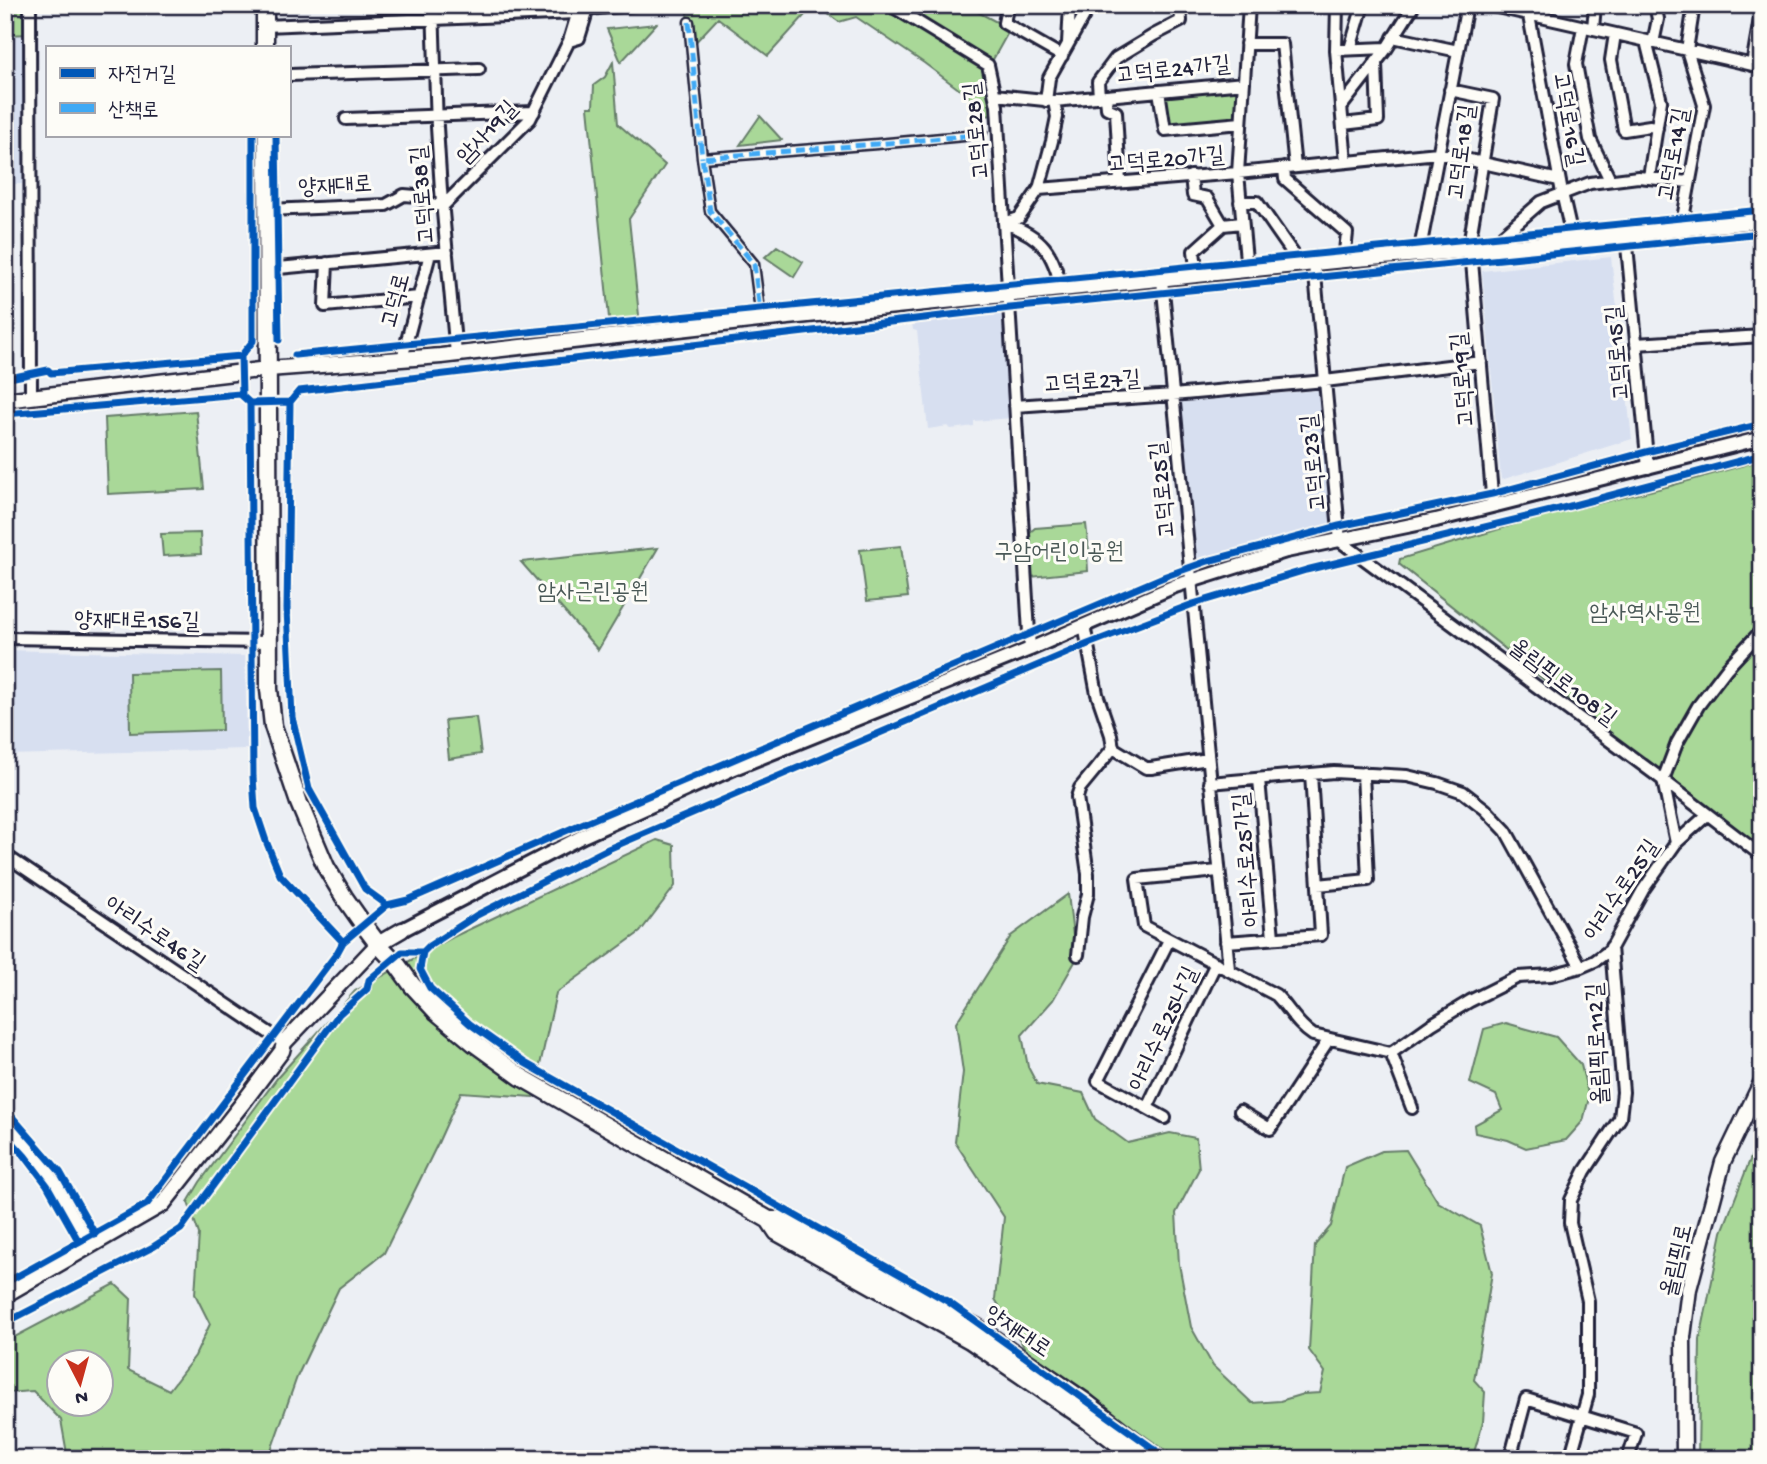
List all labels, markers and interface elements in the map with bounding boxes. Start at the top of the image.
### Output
legend [46,46,290,136]
street label: 고덕로24가길 [1115,52,1232,91]
text: 자전거길 [108,64,176,89]
street label: 고덕로16길 [1545,70,1588,169]
street label: 고덕로28길 [960,81,997,181]
street label: 암사19길 [453,96,524,171]
text: 산책로 [108,100,159,125]
street label: 고덕로18길 [1444,103,1483,202]
street label: 고덕로14길 [1654,106,1697,203]
street label: 고덕로20가길 [1107,143,1226,180]
street label: 고덕로38길 [407,144,442,245]
street label: 양재대로 [298,172,373,203]
street label: 고덕로 [377,271,418,331]
street label: 고덕로15길 [1602,304,1637,401]
street label: 고덕로19길 [1447,331,1482,428]
street label: 고덕로27길 [1043,367,1142,400]
street label: 고덕로23길 [1297,413,1334,512]
street label: 고덕로25길 [1146,440,1183,539]
park label: 구암어린이공원 [994,540,1124,567]
park label: 암사근린공원 [537,580,649,607]
park label: 암사역사공원 [1589,601,1701,628]
street label: 양재대로156길 [74,608,200,637]
street label: 올림픽로108길 [1503,635,1621,733]
street label: 아리수로25가길 [1229,792,1268,928]
street label: 아리수로25길 [1579,835,1667,947]
street label: 아리수로46길 [99,892,209,978]
street label: 아리수로25나길 [1125,963,1206,1096]
street label: 올림픽로112길 [1583,982,1616,1106]
street label: 올림픽로 [1657,1222,1700,1300]
street label: 양재대로 [979,1301,1055,1365]
north arrow [46,1348,116,1418]
text: N [74,1384,89,1409]

